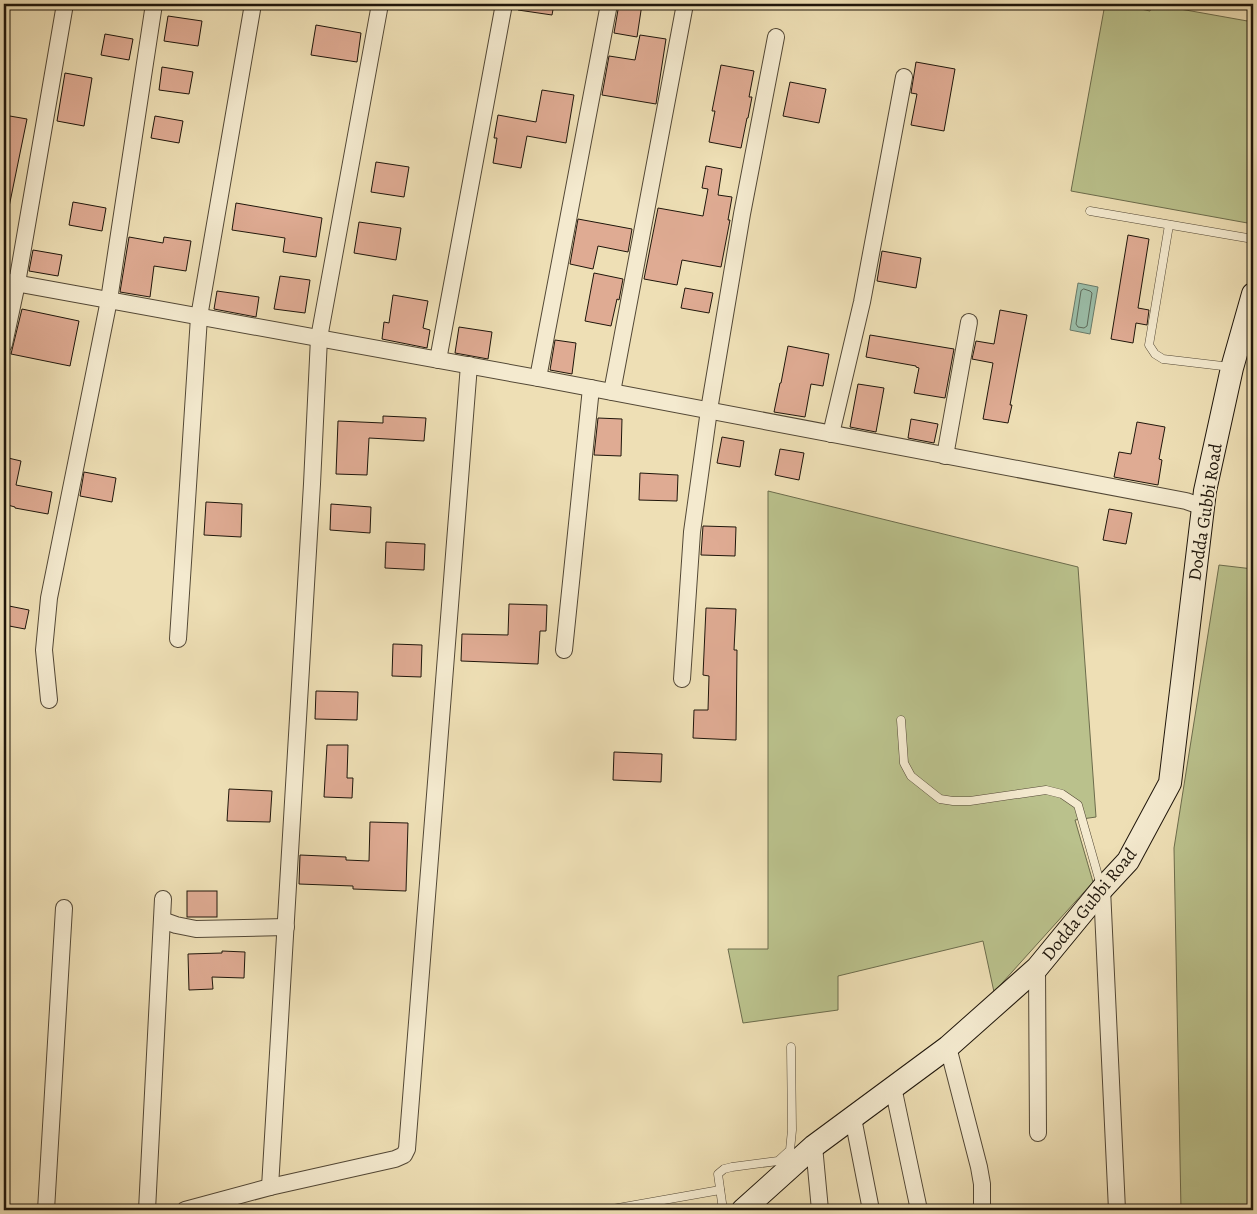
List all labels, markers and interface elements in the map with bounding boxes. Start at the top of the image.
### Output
street label: Dodda Gubbi Road [1182,441,1228,582]
street label: Dodda Gubbi Road [1036,842,1142,965]

